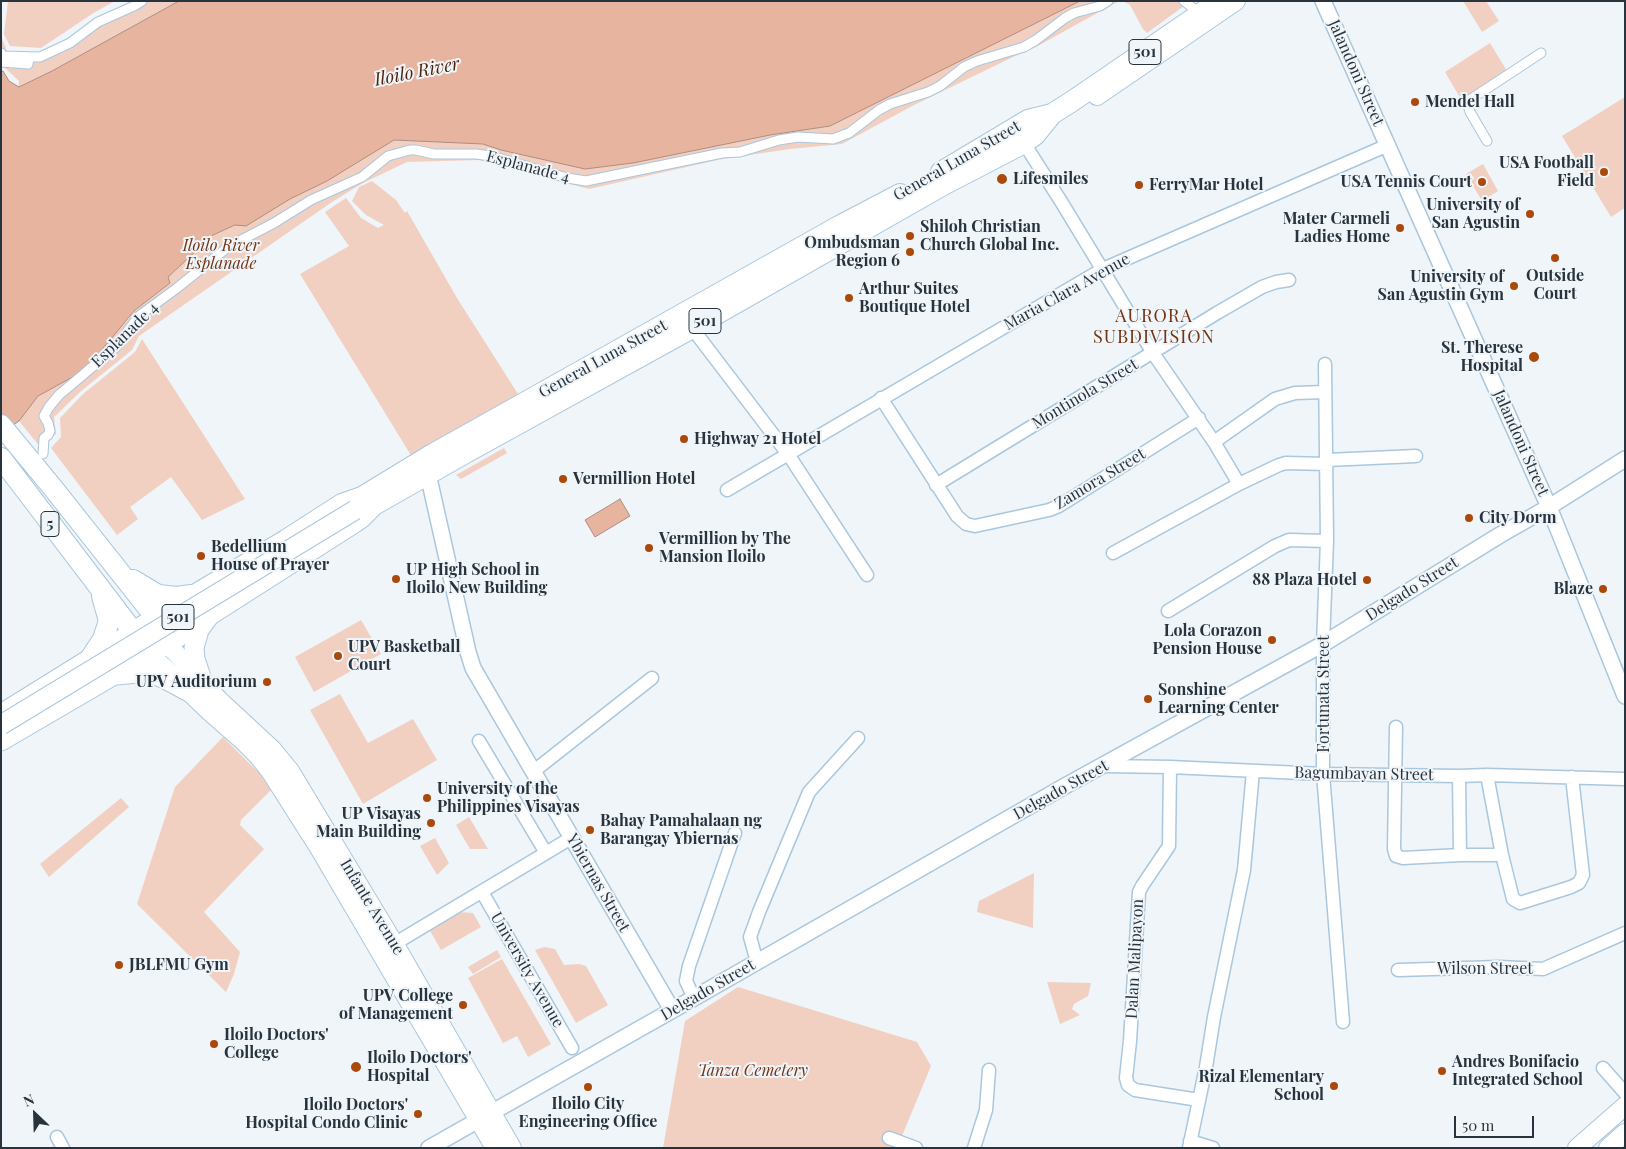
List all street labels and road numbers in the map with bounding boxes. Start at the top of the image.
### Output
street label: Jalandoni Street [1324,17,1388,129]
road number: 501 [1129,40,1161,64]
street label: General Luna Street [890,117,1024,205]
street label: Esplanade 4 [484,147,572,187]
street label: Maria Clara Avenue [1001,249,1133,335]
street label: Esplanade 4 [88,298,162,372]
road number: 501 [689,308,721,334]
street label: General Luna Street [535,316,671,402]
street label: Montinola Street [1029,355,1141,433]
street label: Jalandoni Street [1489,387,1553,499]
street label: Zamora Street [1051,444,1149,514]
road number: 5 [41,512,59,536]
street label: Delgado Street [1362,553,1462,625]
road number: 501 [162,604,194,630]
street label: Fortunata Street [1314,635,1334,753]
street label: Delgado Street [1010,756,1112,824]
street label: Bagumbayan Street [1294,763,1434,785]
street label: Ybiernas Street [562,831,634,935]
street label: Infante Avenue [336,856,408,958]
street label: Dalan Malipayon [1122,899,1148,1019]
street label: University Avenue [486,909,568,1031]
street label: Delgado Street [658,955,758,1025]
street label: Wilson Street [1437,959,1533,979]

